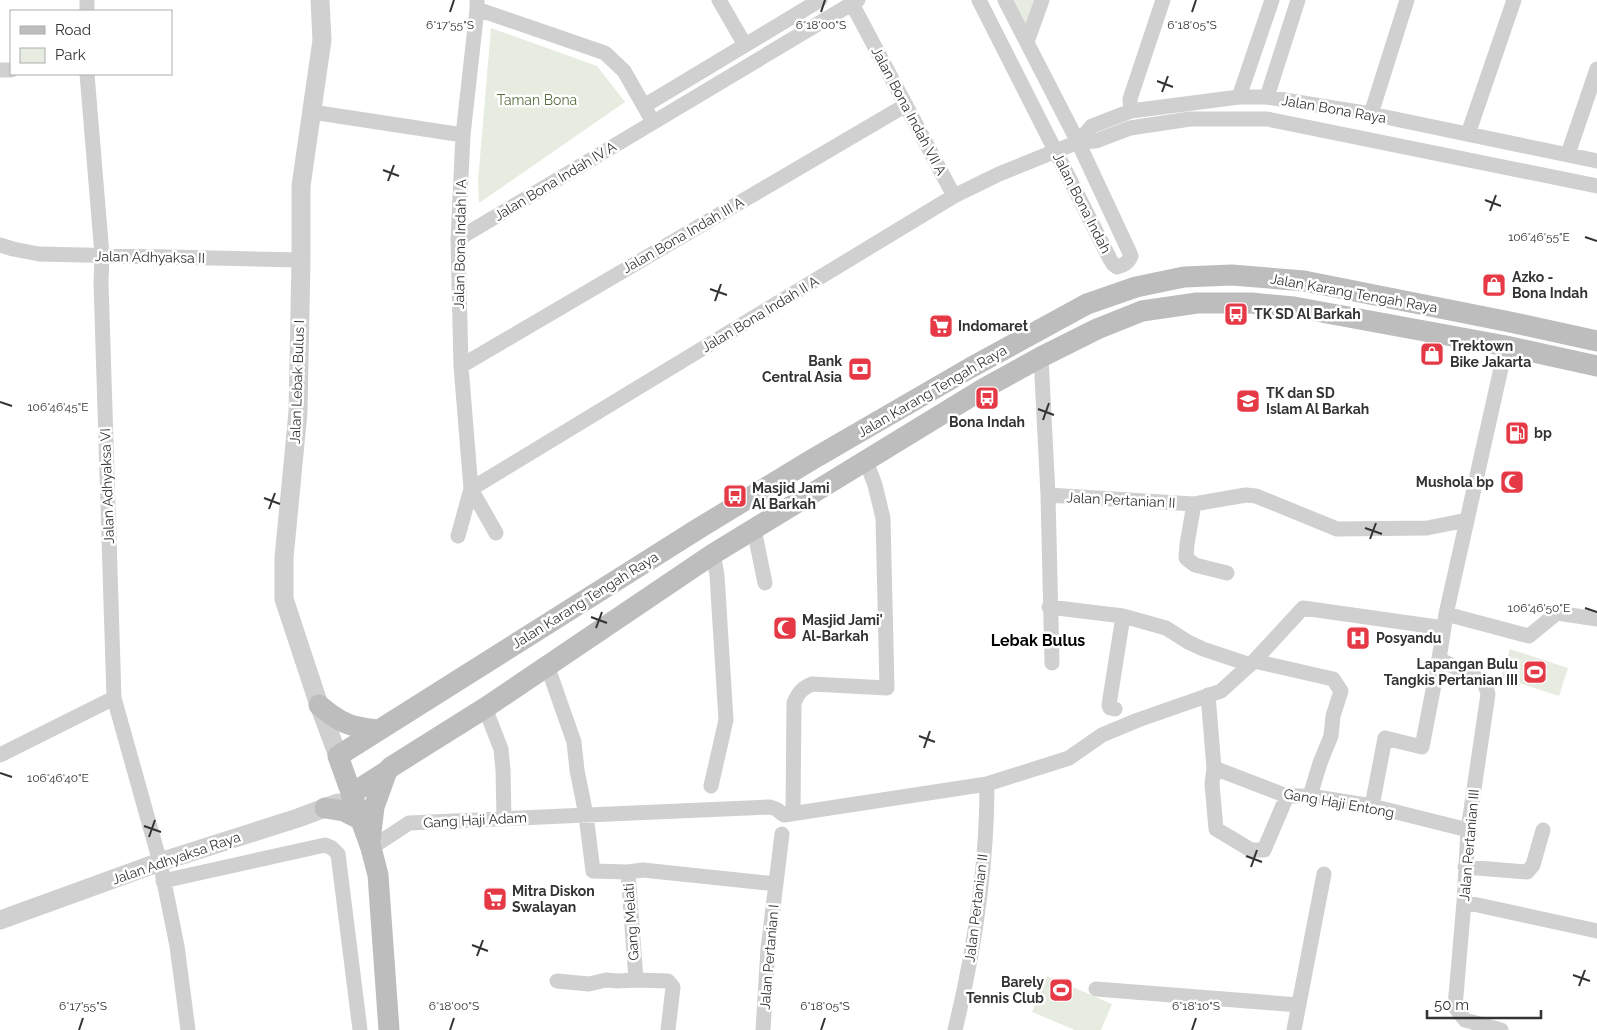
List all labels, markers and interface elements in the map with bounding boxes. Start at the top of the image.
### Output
legend [10,10,172,75]
text: 6°17'55"S [426,18,474,32]
text: 6°18'00"S [796,18,846,32]
text: 6°18'05"S [1167,18,1217,32]
text: Road [55,21,91,39]
street label: Jalan Bona Indah VII A [868,44,950,178]
text: Park [55,46,86,64]
park label: Taman Bona [497,92,577,108]
street label: Jalan Bona Raya [1280,92,1388,126]
street label: Jalan Bona Indah IV A [491,138,619,224]
street label: Jalan Bona Indah [1050,150,1114,256]
street label: Jalan Bona Indah I A [451,178,469,309]
street label: Jalan Bona Indah III A [620,194,747,276]
text: 106°46'55"E [1508,230,1570,244]
street label: Jalan Adhyaksa II [95,248,205,266]
place label: Azko - Bona Indah [1512,269,1588,301]
street label: Jalan Karang Tengah Raya [1269,270,1439,316]
street label: Jalan Bona Indah II A [699,272,822,355]
shop icon: Azko - Bona Indah [1481,272,1507,298]
bus stop icon: TK SD Al Barkah [1223,301,1249,327]
place label: TK SD Al Barkah [1254,306,1361,322]
supermarket icon: Indomaret [928,313,954,339]
place label: Indomaret [958,318,1029,334]
street label: Jalan Lebak Bulus I [287,320,307,444]
place label: Trektown Bike Jakarta [1450,338,1531,370]
shop icon: Trektown Bike Jakarta [1419,341,1445,367]
street label: Jalan Karang Tengah Raya [855,342,1009,440]
place label: Bank Central Asia [762,353,842,385]
bank icon: Bank Central Asia [847,356,873,382]
bus stop icon: Bona Indah [974,385,1000,411]
place label: TK dan SD Islam Al Barkah [1266,385,1369,417]
school or university icon: TK dan SD Islam Al Barkah [1235,388,1261,414]
text: 106°46'45"E [27,400,89,414]
place label: Bona Indah [949,414,1025,430]
fuel station icon: bp [1504,420,1530,446]
place label: bp [1534,425,1552,441]
street label: Jalan Adhyaksa VI [97,428,117,544]
mosque icon: Mushola bp [1499,469,1525,495]
place label: Mushola bp [1416,474,1494,490]
place label: Masjid Jami Al Barkah [752,480,830,512]
bus stop icon: Masjid Jami Al Barkah [722,483,748,509]
street label: Jalan Pertanian II [1066,489,1176,511]
street label: Jalan Karang Tengah Raya [509,548,661,652]
text: 106°46'50"E [1508,601,1570,615]
place label: Masjid Jami' Al-Barkah [802,612,883,644]
mosque icon: Masjid Jami' Al-Barkah [772,615,798,641]
hospital icon: Posyandu [1345,625,1371,651]
place label: Posyandu [1376,630,1442,646]
district label: Lebak Bulus [991,631,1085,650]
place label: Lapangan Bulu Tangkis Pertanian III [1384,656,1518,688]
sports icon: Lapangan Bulu Tangkis Pertanian III [1522,659,1548,685]
text: 106°46'40"E [27,771,89,785]
street label: Gang Haji Entong [1282,785,1396,821]
street label: Jalan Pertanian III [1456,788,1482,902]
street label: Gang Haji Adam [423,809,527,831]
street label: Jalan Adhyaksa Raya [110,828,242,888]
street label: Jalan Pertanian II [961,853,991,963]
place label: Mitra Diskon Swalayan [512,883,595,915]
street label: Gang Melati [620,883,642,961]
supermarket icon: Mitra Diskon Swalayan [482,886,508,912]
street label: Jalan Pertanian I [756,904,782,1010]
place label: Barely Tennis Club [966,974,1044,1006]
sports icon: Barely Tennis Club [1048,977,1074,1003]
scale bar [1427,988,1541,1020]
text: 50 m [1434,996,1469,1014]
text: 6°17'55"S [59,999,107,1013]
text: 6°18'00"S [429,999,479,1013]
text: 6°18'05"S [800,999,850,1013]
text: 6°18'10"S [1172,999,1220,1013]

